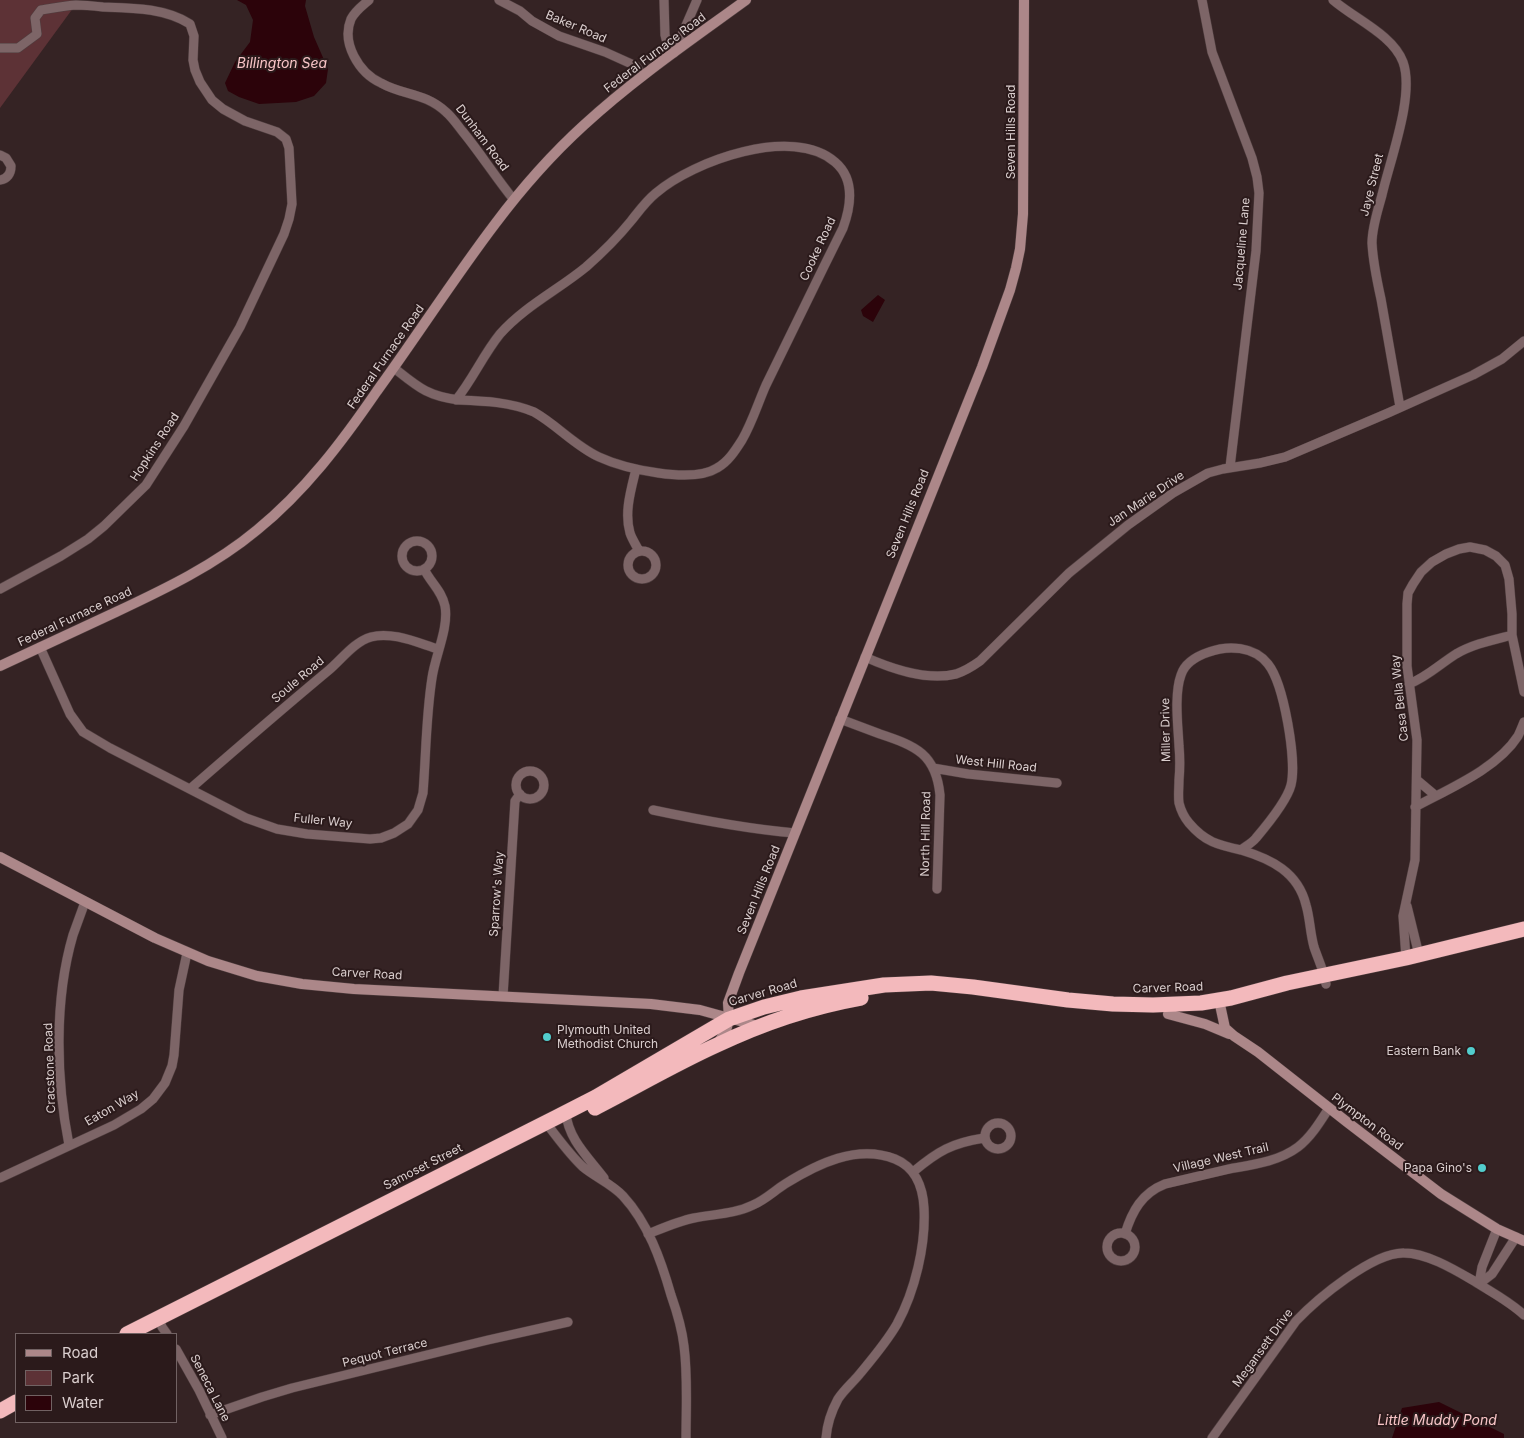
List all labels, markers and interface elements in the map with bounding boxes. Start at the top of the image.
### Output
street label: Baker Road [543,8,609,46]
street label: Federal Furnace Road [601,10,709,96]
water label: Billington Sea [237,56,327,72]
street label: Seven Hills Road [1004,85,1018,179]
street label: Dunham Road [452,102,512,174]
street label: Jaye Street [1357,152,1387,218]
street label: Jacqueline Lane [1231,197,1253,291]
street label: Cooke Road [797,215,839,283]
street label: Federal Furnace Road [345,302,427,412]
street label: Hopkins Road [128,410,182,484]
street label: Seven Hills Road [884,467,932,561]
street label: Jan Marie Drive [1105,468,1187,530]
street label: Federal Furnace Road [16,584,134,650]
street label: Soule Road [269,654,327,706]
street label: Casa Bella Way [1388,654,1412,742]
street label: Miller Drive [1158,698,1174,762]
street label: West Hill Road [955,753,1037,775]
street label: North Hill Road [918,791,934,877]
street label: Fuller Way [293,811,353,831]
street label: Seven Hills Road [735,843,783,937]
street label: Sparrow's Way [487,851,507,937]
street label: Carver Road [331,965,403,983]
street label: Carver Road [727,976,799,1010]
street label: Carver Road [1132,980,1204,996]
street label: Cracstone Road [41,1022,59,1114]
place label: Plymouth United Methodist Church [557,1023,658,1051]
marker: Plymouth United Methodist Church [541,1031,553,1043]
place label: Eastern Bank [1386,1044,1461,1058]
marker: Eastern Bank [1465,1045,1477,1057]
street label: Eaton Way [82,1087,142,1129]
street label: Plympton Road [1328,1090,1406,1154]
street label: Village West Trail [1172,1140,1270,1176]
street label: Samoset Street [381,1141,465,1193]
place label: Papa Gino's [1404,1161,1472,1175]
marker: Papa Gino's [1476,1162,1488,1174]
street label: Megansett Drive [1230,1306,1296,1390]
legend [15,1333,178,1423]
street label: Pequot Terrace [341,1335,429,1371]
text: Road [62,1343,98,1362]
street label: Seneca Lane [187,1352,233,1424]
text: Park [62,1368,94,1387]
text: Water [62,1393,104,1412]
water label: Little Muddy Pond [1377,1413,1497,1429]

